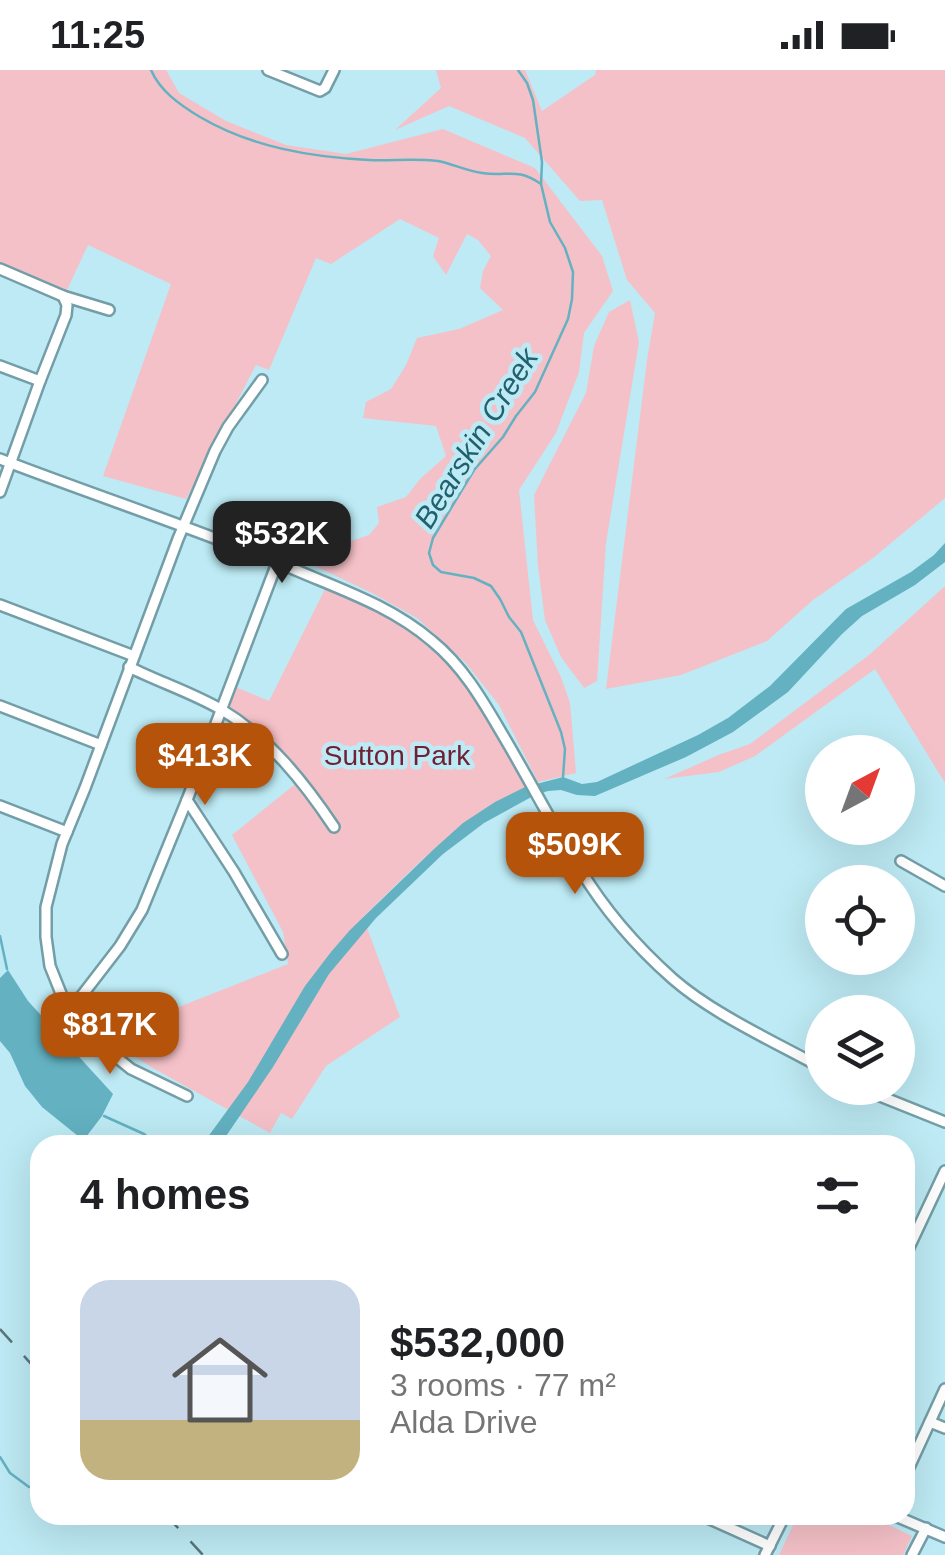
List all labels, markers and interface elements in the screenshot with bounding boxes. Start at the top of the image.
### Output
text: 11:25 [50,14,145,56]
water label: Bearskin Creek [408,341,545,534]
pin: $532K [212,501,352,586]
text: $532K [235,515,329,551]
pin: $413K [135,723,275,808]
north arrow [805,735,915,845]
map controls [805,735,915,1105]
text: $413K [158,737,252,773]
park label: Sutton Park [324,740,471,771]
pin: $509K [505,812,645,897]
text: $509K [528,826,622,862]
button: locate [805,865,915,975]
pin: $817K [40,992,180,1077]
button: layers [805,995,915,1105]
text: $817K [63,1006,157,1042]
icon: filters [810,1168,865,1223]
text: 4 homes [80,1171,250,1218]
text: $532,000 [390,1319,565,1366]
icon: home [160,1320,280,1440]
text: 3 rooms · 77 m² [390,1367,616,1403]
text: Alda Drive [390,1404,538,1440]

